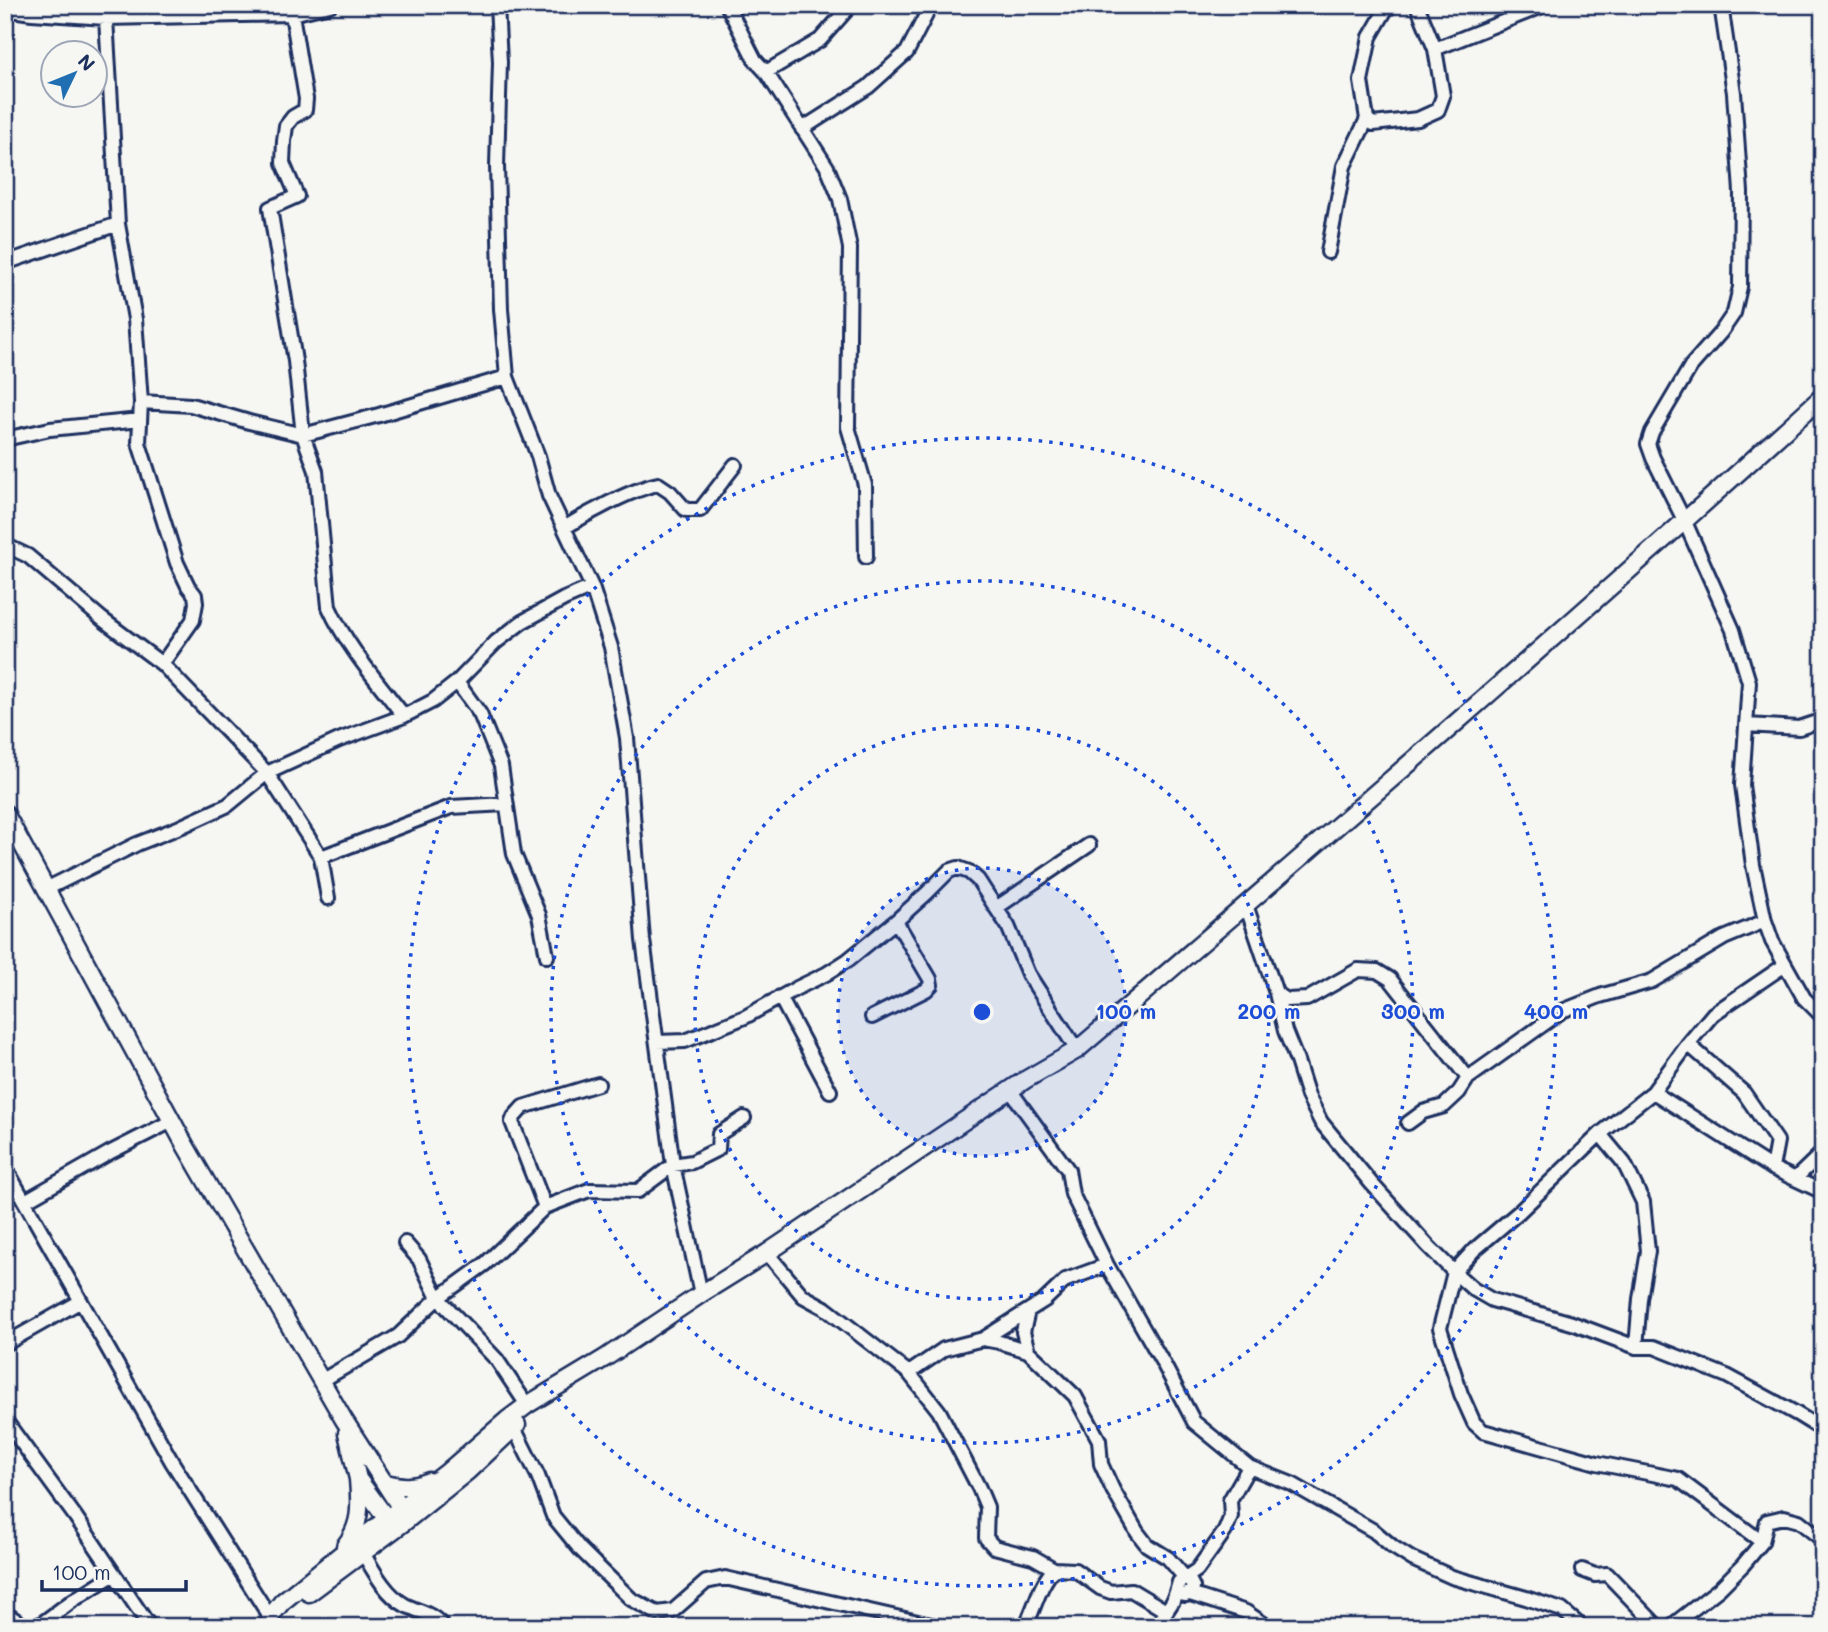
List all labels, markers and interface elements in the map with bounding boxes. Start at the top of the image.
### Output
north arrow [38,38,108,108]
text: N [73,48,101,76]
text: 100 m [1096,997,1156,1024]
text: 200 m [1238,997,1300,1024]
text: 300 m [1381,997,1445,1024]
text: 400 m [1524,997,1588,1024]
centre of rings [970,1000,994,1024]
scale bar [42,1548,186,1592]
text: 100 m [52,1558,111,1585]

